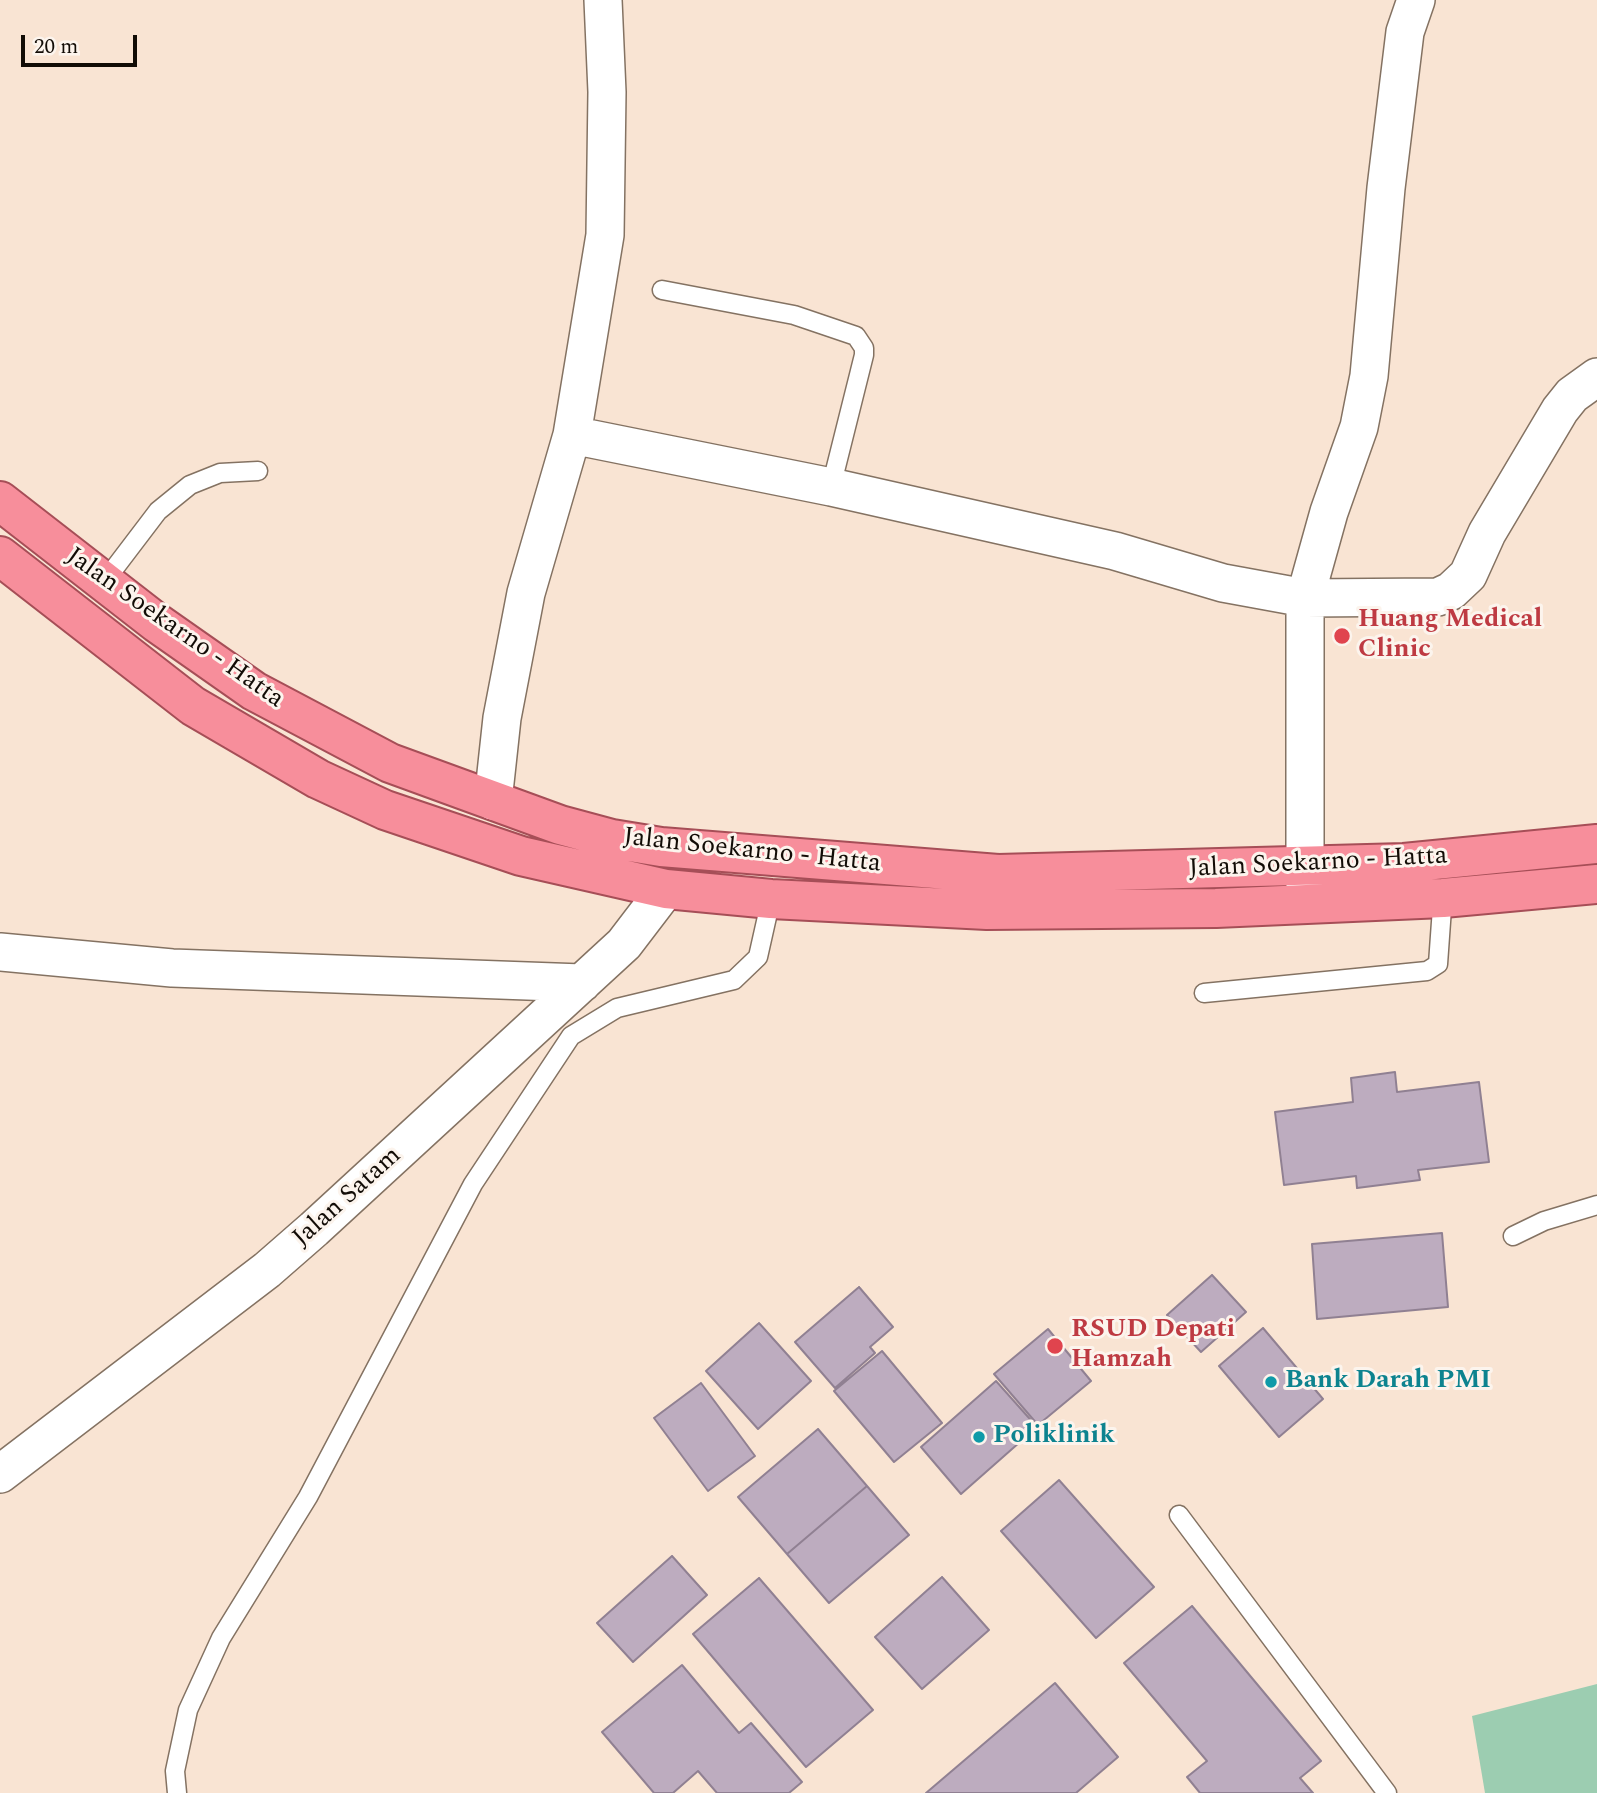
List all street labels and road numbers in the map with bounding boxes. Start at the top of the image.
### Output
street label: Jalan Soekarno - Hatta [59,542,289,716]
street label: Jalan Soekarno - Hatta [622,823,882,881]
street label: Jalan Soekarno - Hatta [1188,842,1448,886]
street label: Jalan Satam [287,1141,409,1255]

